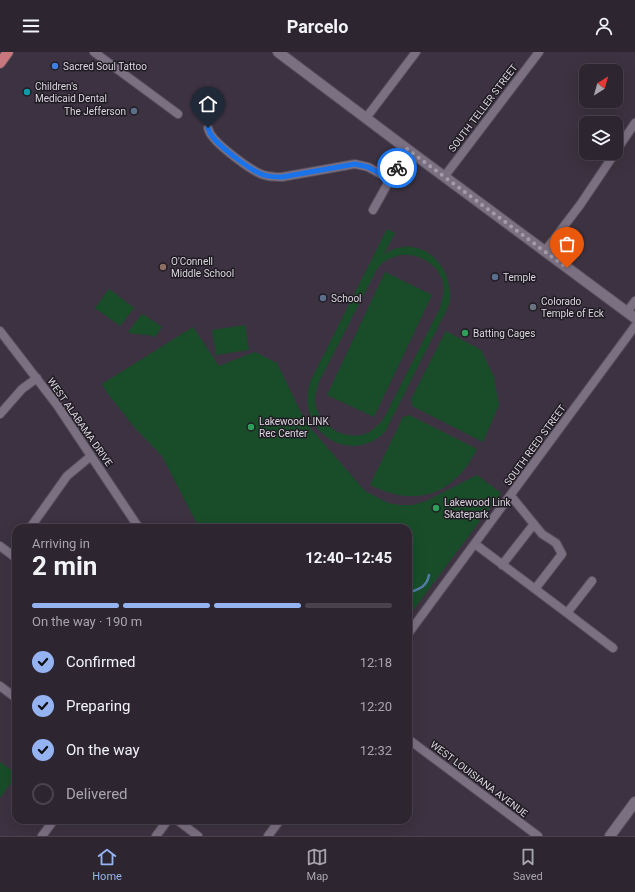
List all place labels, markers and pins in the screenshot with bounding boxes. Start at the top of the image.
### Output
marker: Sacred Soul Tattoo [50,61,60,71]
place label: Sacred Soul Tattoo [63,61,147,72]
place label: Children's Medicaid Dental [35,81,107,104]
marker: Children's Medicaid Dental [22,87,32,97]
pin [191,87,225,128]
place label: The Jefferson [64,106,126,117]
marker: The Jefferson [129,106,139,116]
pin [550,227,584,268]
place label: O'Connell Middle School [171,256,234,279]
marker: O'Connell Middle School [158,262,168,272]
marker: Temple [490,272,500,282]
place label: Temple [503,272,536,283]
marker: School [318,293,328,303]
place label: School [331,293,362,304]
place label: Colorado Temple of Eck [541,296,605,319]
marker: Colorado Temple of Eck [528,302,538,312]
marker: Batting Cages [460,328,470,338]
place label: Batting Cages [473,328,535,339]
place label: Lakewood LINK Rec Center [259,416,329,439]
marker: Lakewood LINK Rec Center [246,422,256,432]
place label: Lakewood Link Skatepark [444,497,511,520]
marker: Lakewood Link Skatepark [431,503,441,513]

